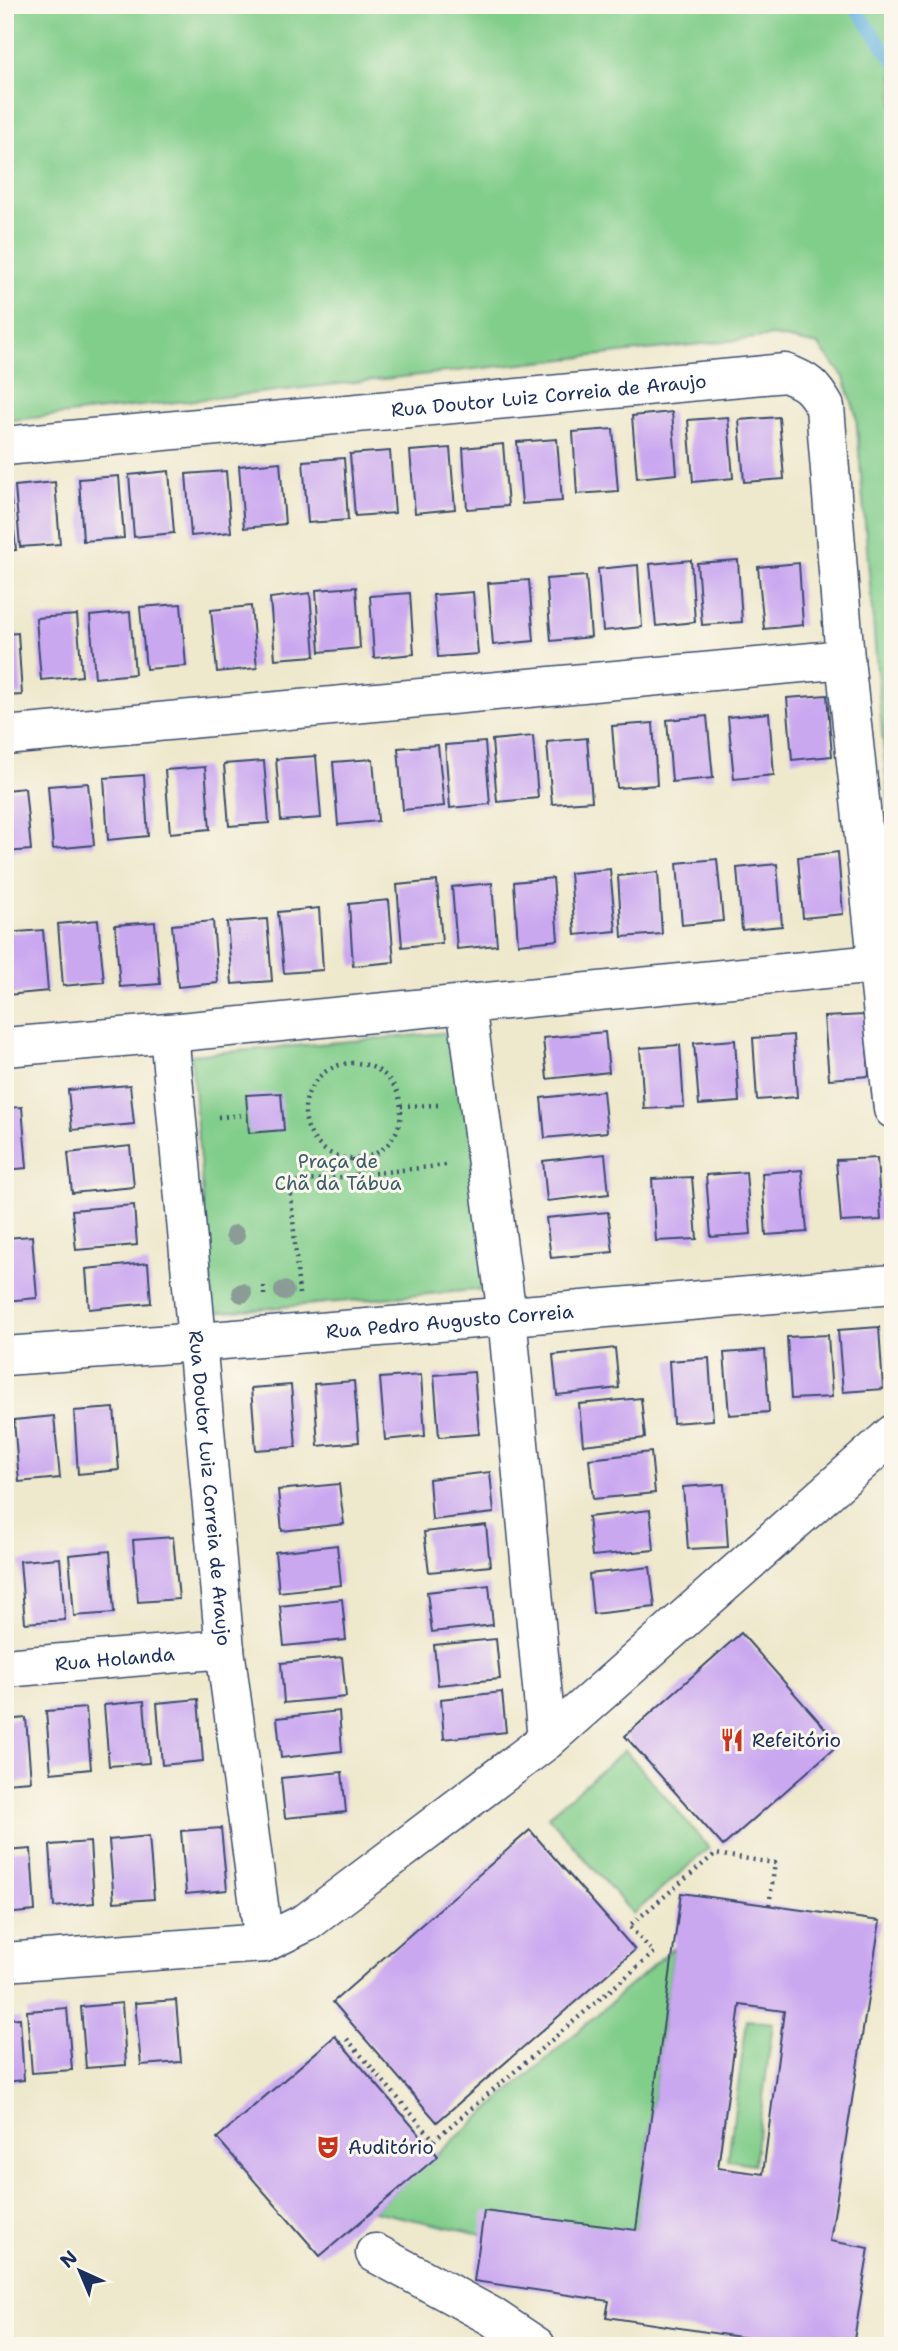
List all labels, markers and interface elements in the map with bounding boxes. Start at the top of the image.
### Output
street label: Rua Doutor Luiz Correia de Araujo [390,368,707,423]
park label: Praça de Chã da Tábua [274,1149,402,1196]
street label: Rua Pedro Augusto Correia [325,1299,575,1344]
street label: Rua Doutor Luiz Correia de Araujo [183,1329,237,1647]
street label: Rua Holanda [54,1641,176,1677]
restaurant icon: Refeitório [718,1726,746,1754]
place label: Refeitório [752,1728,841,1753]
theatre icon: Auditório [314,2133,342,2161]
place label: Auditório [348,2135,434,2160]
north arrow [46,2236,116,2306]
text: N [54,2245,83,2273]

